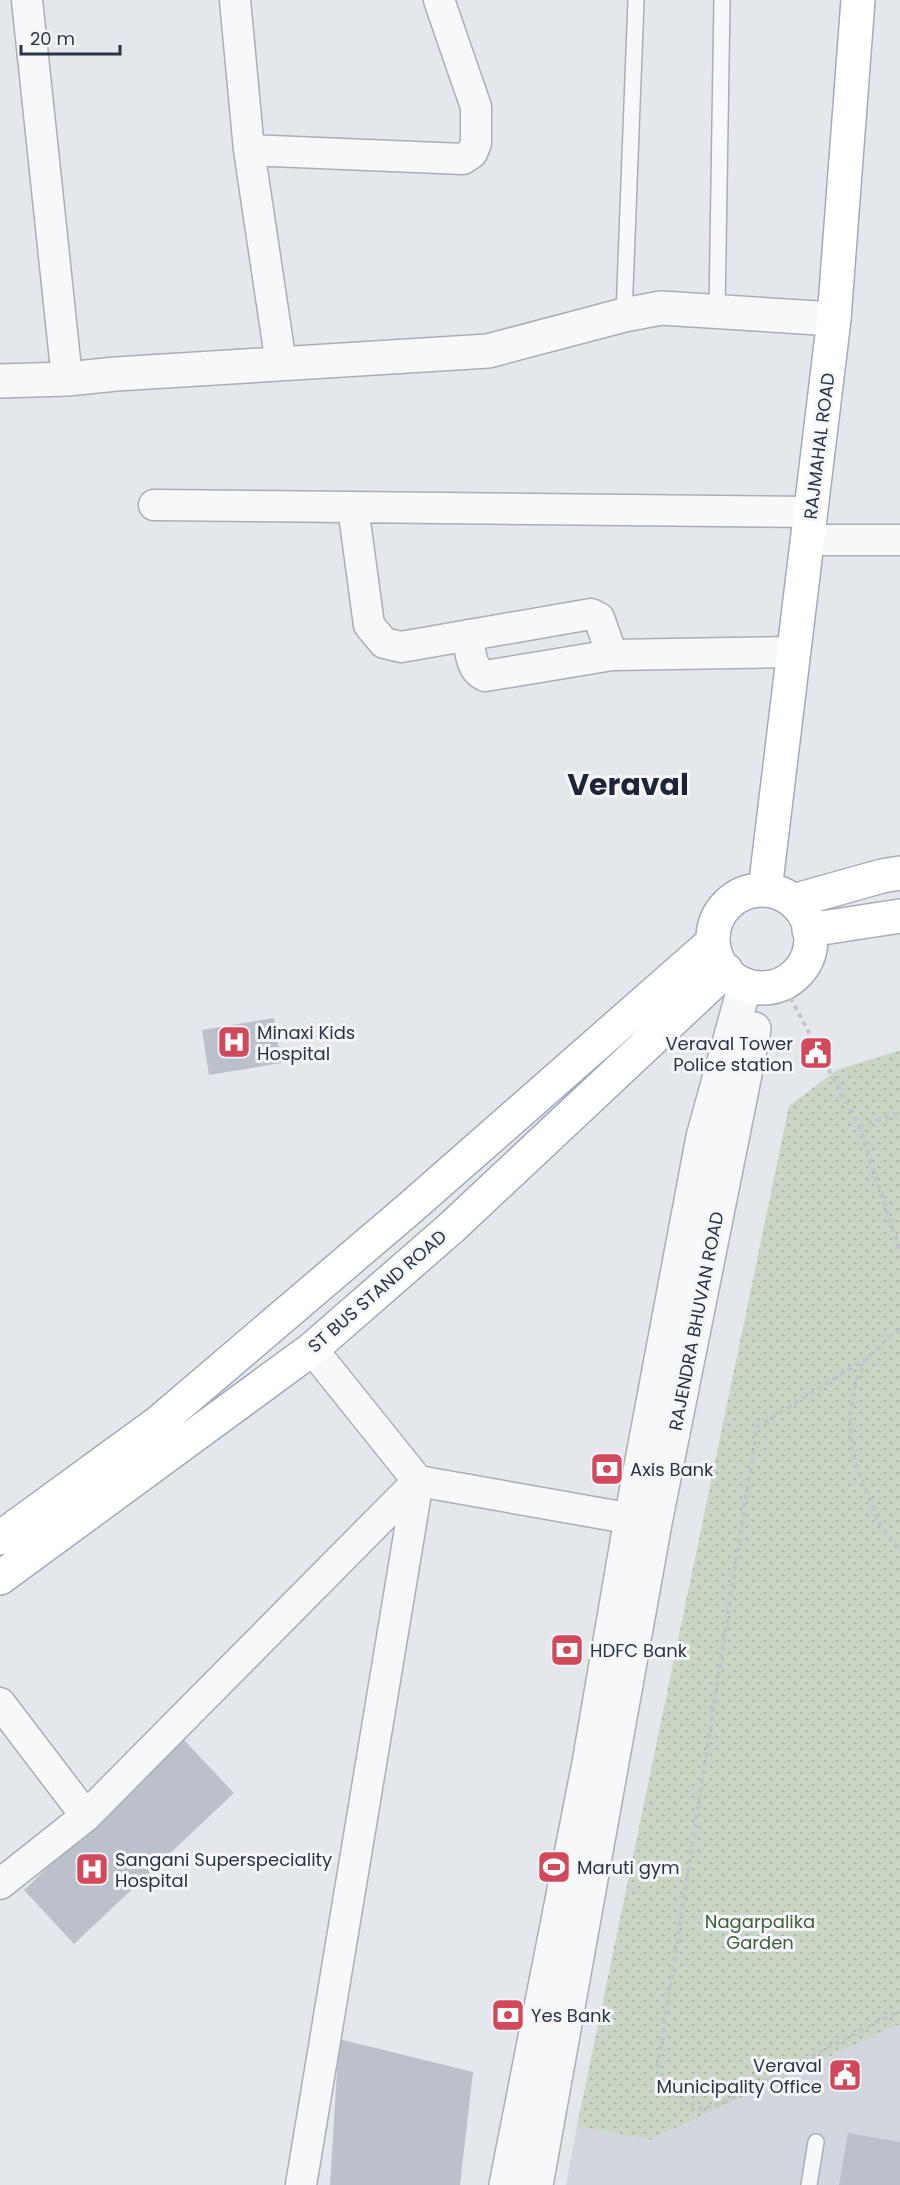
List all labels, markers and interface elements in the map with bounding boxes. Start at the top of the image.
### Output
scale bar [21,18,120,56]
text: 20 m [30,26,75,51]
street label: RAJMAHAL ROAD [798,371,840,521]
district label: Veraval [567,763,689,806]
place label: Minaxi Kids Hospital [257,1020,355,1066]
hospital icon: Minaxi Kids Hospital [216,1024,252,1060]
place label: Veraval Tower Police station [665,1031,793,1077]
public building icon: Veraval Tower Police station [798,1035,834,1071]
street label: RAJENDRA BHUVAN ROAD [663,1209,729,1433]
street label: ST BUS STAND ROAD [302,1224,452,1358]
bank icon: Axis Bank [589,1451,625,1487]
place label: Axis Bank [630,1457,714,1482]
bank icon: HDFC Bank [549,1632,585,1668]
place label: HDFC Bank [590,1638,688,1663]
place label: Sangani Superspeciality Hospital [115,1847,332,1893]
sports icon: Maruti gym [536,1849,572,1885]
hospital icon: Sangani Superspeciality Hospital [74,1851,110,1887]
place label: Maruti gym [577,1855,680,1880]
park label: Nagarpalika Garden [705,1909,815,1955]
bank icon: Yes Bank [490,1997,526,2033]
place label: Yes Bank [531,2003,612,2028]
place label: Veraval Municipality Office [656,2053,822,2099]
public building icon: Veraval Municipality Office [827,2057,863,2093]

